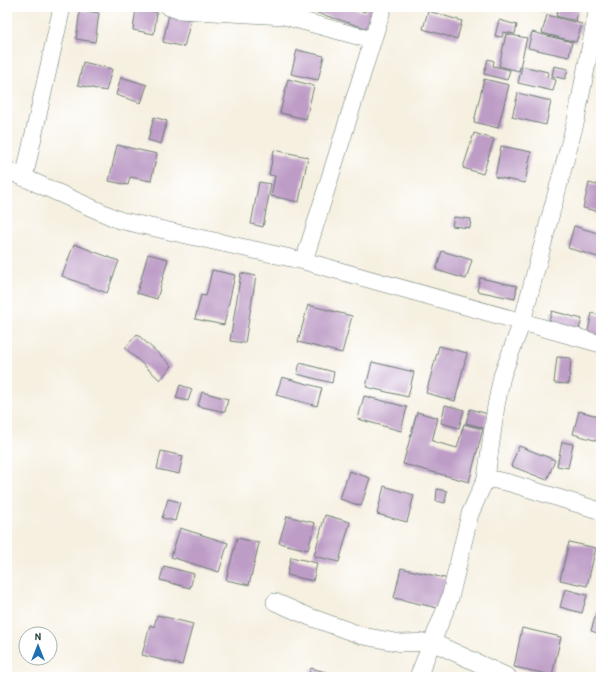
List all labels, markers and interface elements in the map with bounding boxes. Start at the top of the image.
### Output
north arrow [18,626,58,666]
text: N [35,629,41,643]

